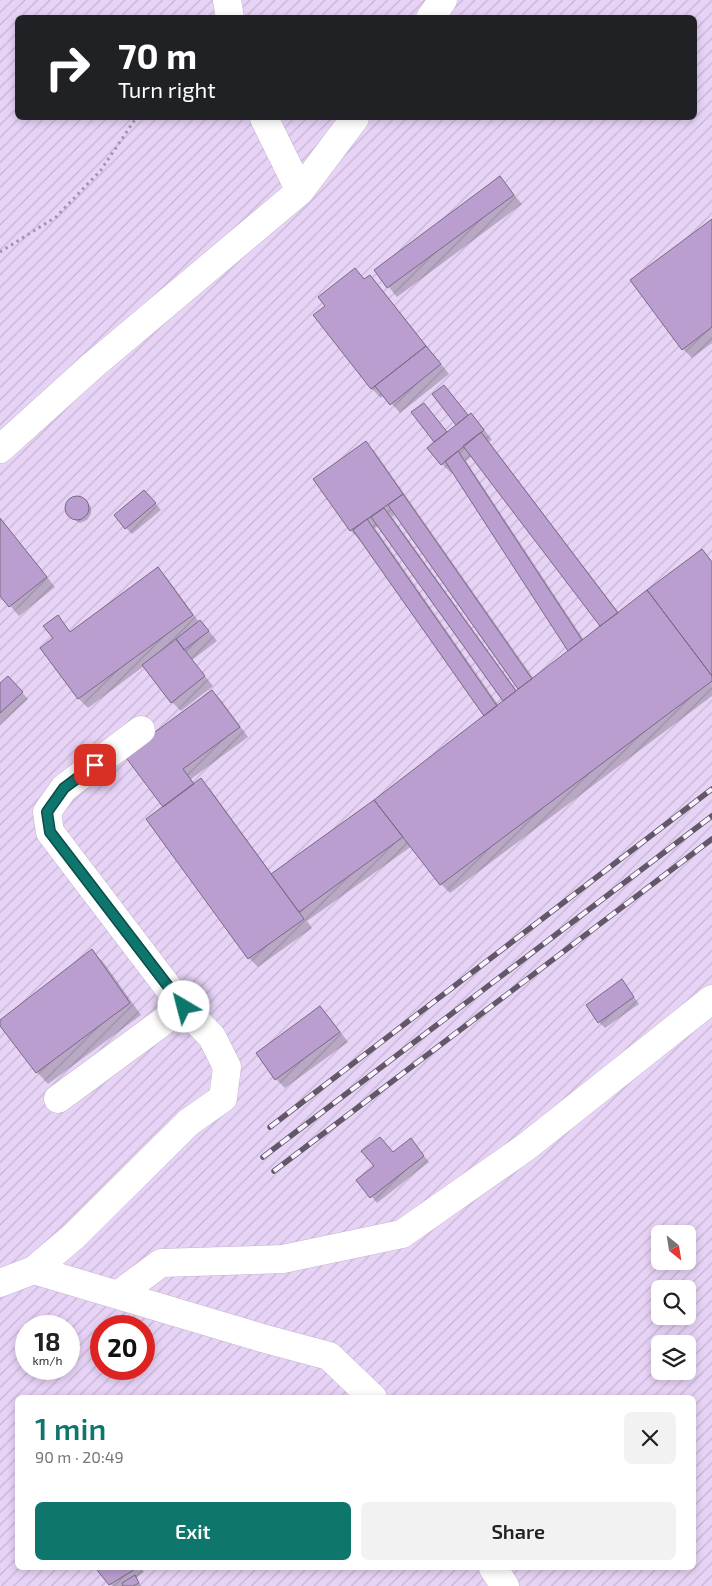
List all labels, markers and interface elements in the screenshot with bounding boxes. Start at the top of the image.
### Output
text: 70 m [118,34,197,76]
icon: right [35,35,100,100]
text: Turn right [118,76,216,102]
pin [74,744,116,786]
icon: arrive [81,751,109,779]
position arrow [157,980,209,1032]
north arrow [651,1225,696,1270]
map controls [651,1225,696,1380]
button: search [651,1280,696,1325]
speed limit sign: 20 [90,1315,155,1380]
text: 18 [34,1326,61,1356]
button: layers [651,1335,696,1380]
text: km/h [33,1353,62,1367]
text: 1 min [35,1410,106,1446]
button: close [624,1412,676,1464]
text: 90 m · 20:49 [35,1447,124,1466]
button: Exit [35,1502,351,1560]
button: Share [361,1502,676,1560]

